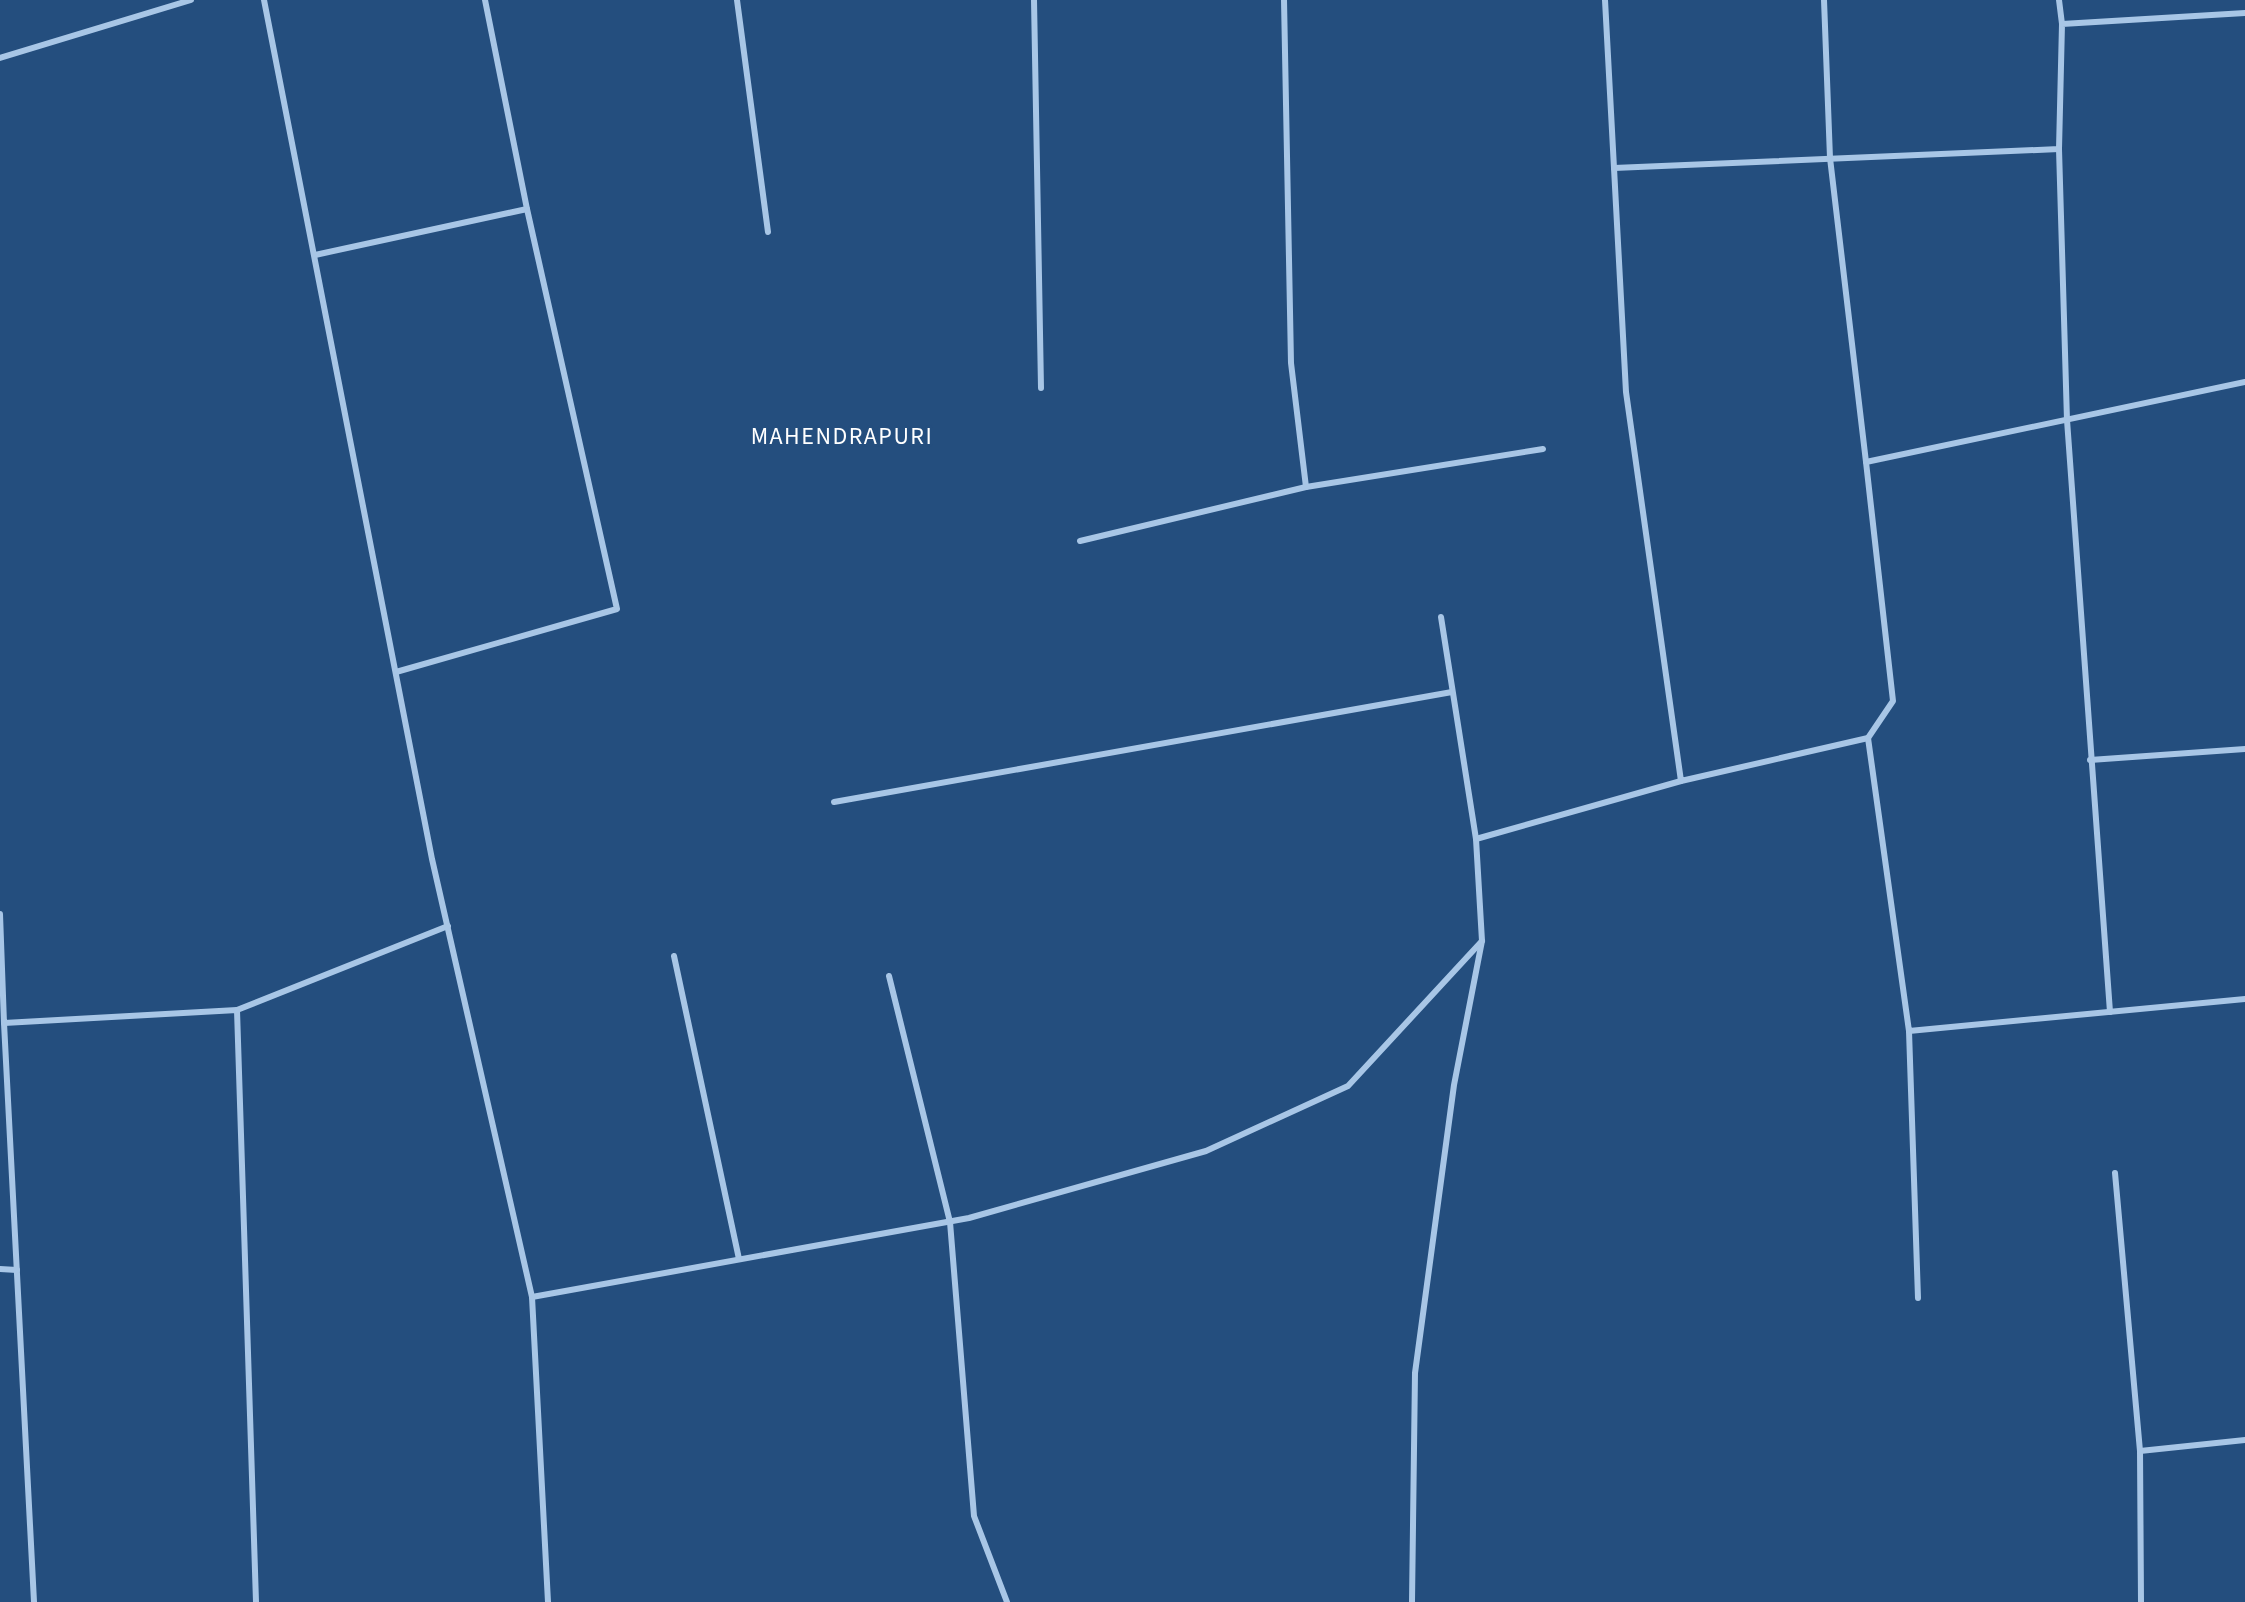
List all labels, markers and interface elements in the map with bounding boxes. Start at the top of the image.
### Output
district label: MAHENDRAPURI [751,419,933,454]

